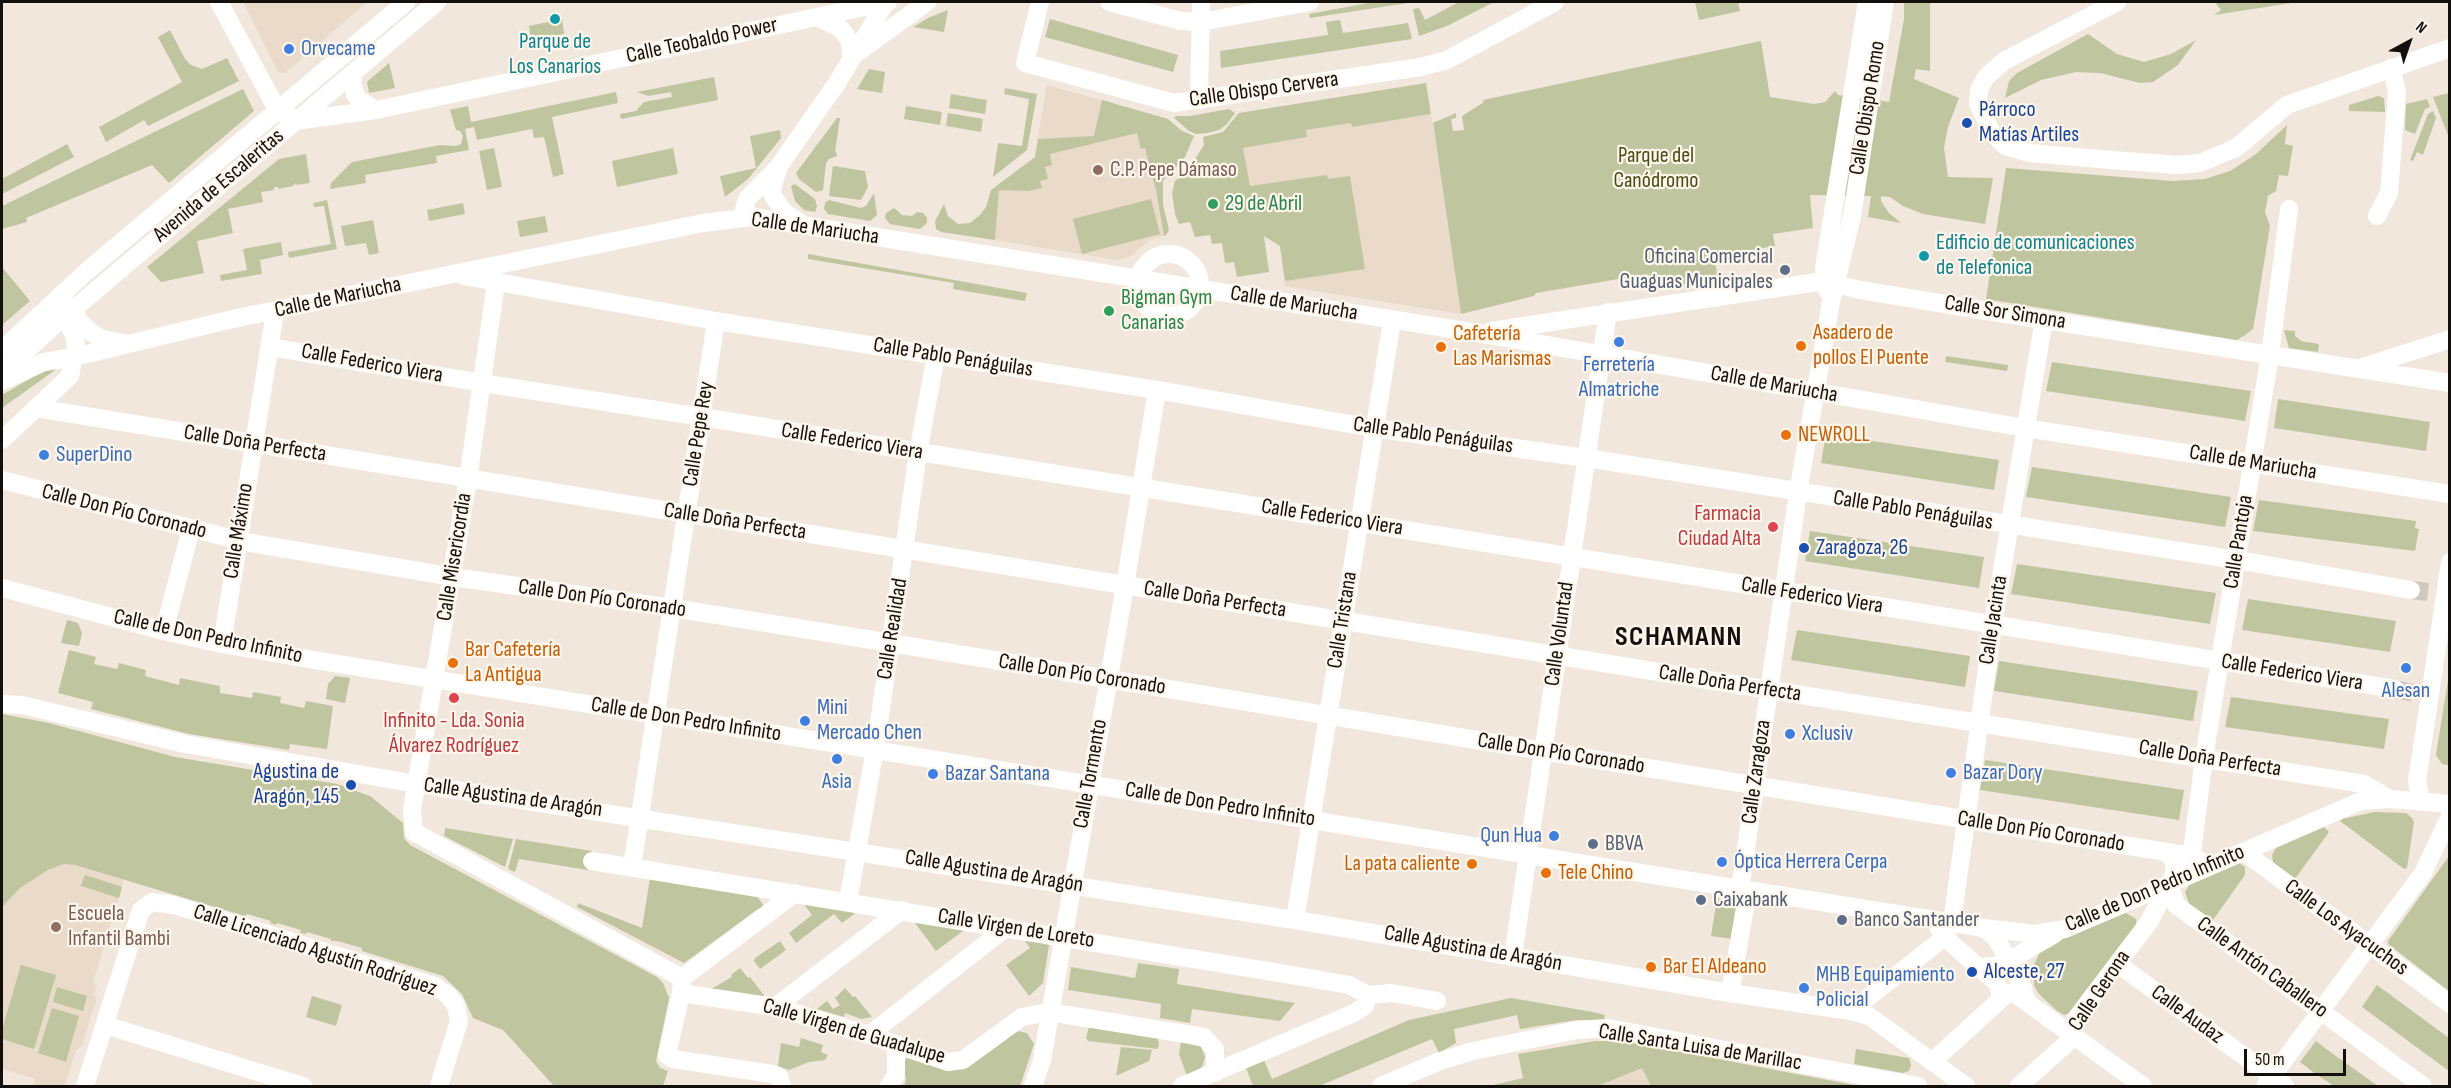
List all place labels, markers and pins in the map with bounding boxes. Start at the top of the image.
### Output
marker: Parque de Los Canarios [548,12,562,26]
place label: Parque de Los Canarios [509,29,601,80]
place label: Orvecame [301,36,375,62]
marker: Orvecame [282,42,296,56]
place label: Párroco Matías Artiles [1979,97,2079,148]
marker: Párroco Matías Artiles [1960,116,1974,130]
place label: C.P. Pepe Dámaso [1110,157,1237,183]
marker: C.P. Pepe Dámaso [1091,163,1105,177]
place label: 29 de Abril [1225,191,1302,217]
marker: 29 de Abril [1206,197,1220,211]
place label: Edificio de comunicaciones de Telefonica [1936,230,2135,282]
place label: Oficina Comercial Guaguas Municipales [1619,244,1773,296]
marker: Edificio de comunicaciones de Telefonica [1917,249,1931,263]
marker: Oficina Comercial Guaguas Municipales [1778,263,1792,277]
place label: Bigman Gym Canarias [1121,285,1212,336]
marker: Bigman Gym Canarias [1102,304,1116,318]
place label: Asadero de pollos El Puente [1813,320,1929,372]
place label: Cafetería Las Marismas [1453,321,1551,372]
marker: Ferretería Almatriche [1612,335,1626,349]
marker: Asadero de pollos El Puente [1794,339,1808,353]
marker: Cafetería Las Marismas [1434,340,1448,354]
place label: Ferretería Almatriche [1579,352,1659,404]
place label: NEWROLL [1798,422,1870,448]
marker: NEWROLL [1779,428,1793,442]
place label: SuperDino [56,442,132,468]
marker: SuperDino [37,448,51,462]
place label: Farmacia Ciudad Alta [1678,501,1761,552]
marker: Farmacia Ciudad Alta [1766,520,1780,534]
place label: Zaragoza, 26 [1816,535,1908,561]
marker: Zaragoza, 26 [1797,541,1811,555]
place label: Bar Cafetería La Antigua [465,637,561,688]
marker: Bar Cafetería La Antigua [446,656,460,670]
marker: Alesan [2399,661,2413,675]
place label: Alesan [2382,678,2430,704]
marker: Infinito - Lda. Sonia Álvarez Rodríguez [447,691,461,705]
place label: Mini Mercado Chen [817,695,922,746]
place label: Infinito - Lda. Sonia Álvarez Rodríguez [383,708,525,760]
marker: Mini Mercado Chen [798,714,812,728]
place label: Xclusiv [1802,721,1853,747]
marker: Xclusiv [1783,727,1797,741]
marker: Asia [830,752,844,766]
place label: Agustina de Aragón, 145 [253,759,339,810]
place label: Bazar Dory [1963,760,2042,786]
place label: Bazar Santana [945,761,1050,787]
marker: Bazar Dory [1944,766,1958,780]
marker: Bazar Santana [926,767,940,781]
place label: Asia [822,769,852,795]
marker: Agustina de Aragón, 145 [344,778,358,792]
place label: Qun Hua [1480,823,1542,849]
marker: Qun Hua [1547,829,1561,843]
place label: BBVA [1605,831,1643,857]
marker: BBVA [1586,837,1600,851]
place label: Óptica Herrera Cerpa [1734,849,1887,875]
place label: La pata caliente [1344,851,1460,877]
marker: Óptica Herrera Cerpa [1715,855,1729,869]
marker: La pata caliente [1465,857,1479,871]
place label: Tele Chino [1558,860,1633,886]
marker: Tele Chino [1539,866,1553,880]
place label: Caixabank [1713,887,1788,913]
marker: Caixabank [1694,893,1708,907]
place label: Escuela Infantil Bambi [68,901,170,952]
place label: Banco Santander [1854,907,1979,933]
marker: Banco Santander [1835,913,1849,927]
marker: Escuela Infantil Bambi [49,920,63,934]
place label: Bar El Aldeano [1663,954,1767,980]
place label: Alceste, 27 [1984,959,2064,985]
marker: Bar El Aldeano [1644,960,1658,974]
place label: MHB Equipamiento Policial [1816,962,1955,1014]
marker: Alceste, 27 [1965,965,1979,979]
marker: MHB Equipamiento Policial [1797,981,1811,995]

